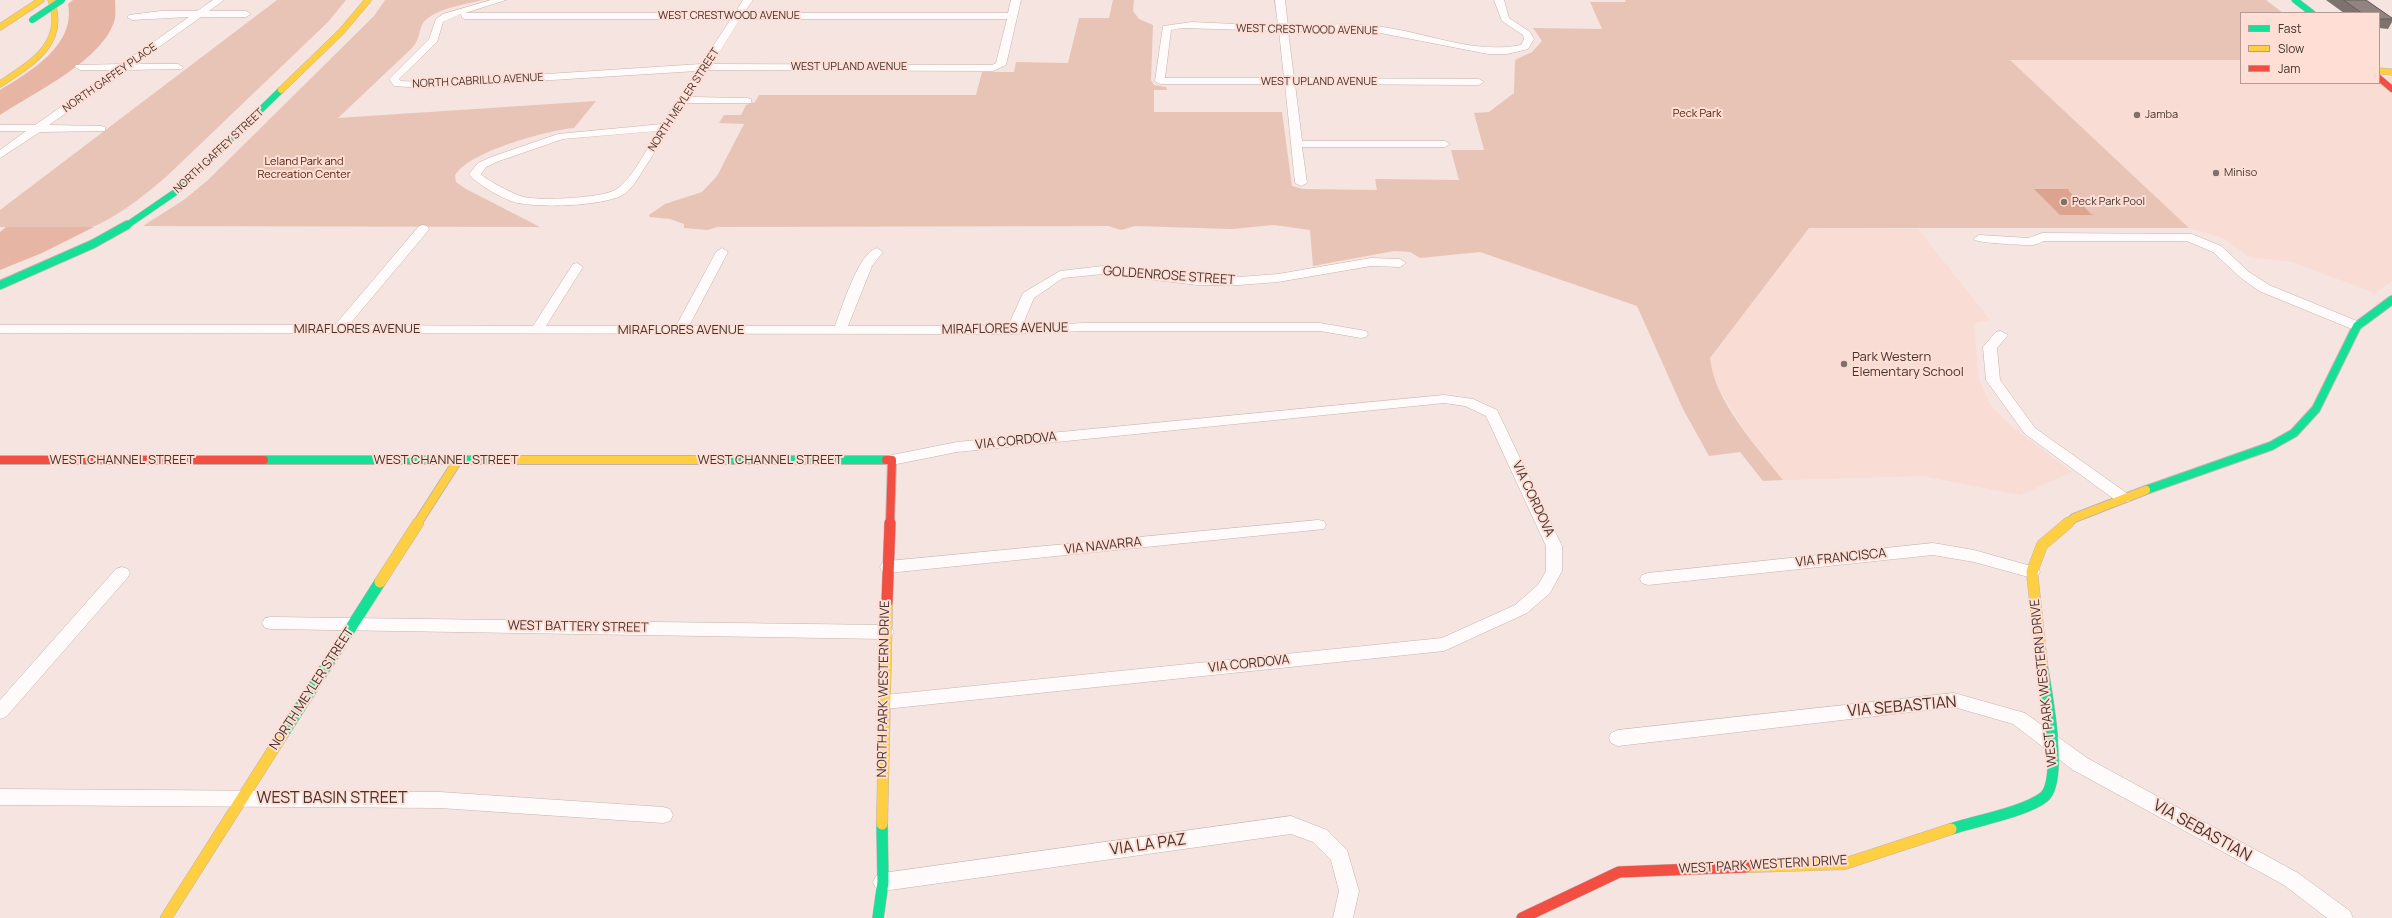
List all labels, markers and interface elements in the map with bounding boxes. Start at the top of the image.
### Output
street label: WEST CRESTWOOD AVENUE [658,9,800,23]
legend [2240,12,2380,84]
text: Fast [2278,20,2302,37]
street label: WEST CRESTWOOD AVENUE [1236,22,1378,38]
street label: NORTH GAFFEY PLACE [60,40,160,116]
text: Slow [2278,40,2304,57]
street label: NORTH MEYLER STREET [646,46,722,154]
street label: WEST UPLAND AVENUE [791,60,907,74]
text: Jam [2278,60,2300,77]
street label: NORTH CABRILLO AVENUE [412,71,544,91]
street label: WEST UPLAND AVENUE [1261,75,1377,89]
street label: NORTH GAFFEY STREET [171,106,267,196]
park label: Peck Park [1673,107,1721,121]
place label: Jamba [2145,108,2178,122]
marker: Jamba [2132,110,2142,120]
park label: Leland Park and Recreation Center [257,155,351,181]
place label: Miniso [2224,166,2257,180]
marker: Miniso [2211,168,2221,178]
place label: Peck Park Pool [2072,195,2145,209]
marker: Peck Park Pool [2059,197,2069,207]
street label: GOLDENROSE STREET [1102,264,1236,288]
street label: MIRAFLORES AVENUE [942,320,1068,338]
street label: MIRAFLORES AVENUE [294,321,420,337]
street label: MIRAFLORES AVENUE [618,322,744,338]
place label: Park Western Elementary School [1852,349,1964,380]
marker: Park Western Elementary School [1839,359,1849,369]
street label: VIA CORDOVA [975,429,1057,453]
street label: WEST CHANNEL STREET [49,452,195,468]
street label: WEST CHANNEL STREET [373,452,519,468]
street label: WEST CHANNEL STREET [697,452,843,468]
street label: VIA CORDOVA [1509,459,1557,539]
street label: VIA NAVARRA [1064,534,1142,558]
street label: VIA FRANCISCA [1795,545,1887,571]
street label: WEST PARK WESTERN DRIVE [2027,598,2061,768]
street label: NORTH PARK WESTERN DRIVE [875,600,893,778]
street label: WEST BATTERY STREET [507,618,649,636]
street label: NORTH MEYLER STREET [267,625,357,753]
street label: VIA CORDOVA [1208,652,1290,676]
street label: VIA SEBASTIAN [1847,693,1957,721]
street label: WEST BASIN STREET [257,789,407,809]
street label: VIA SEBASTIAN [2149,796,2255,866]
street label: VIA LA PAZ [1109,830,1187,860]
street label: WEST PARK WESTERN DRIVE [1678,853,1848,877]

